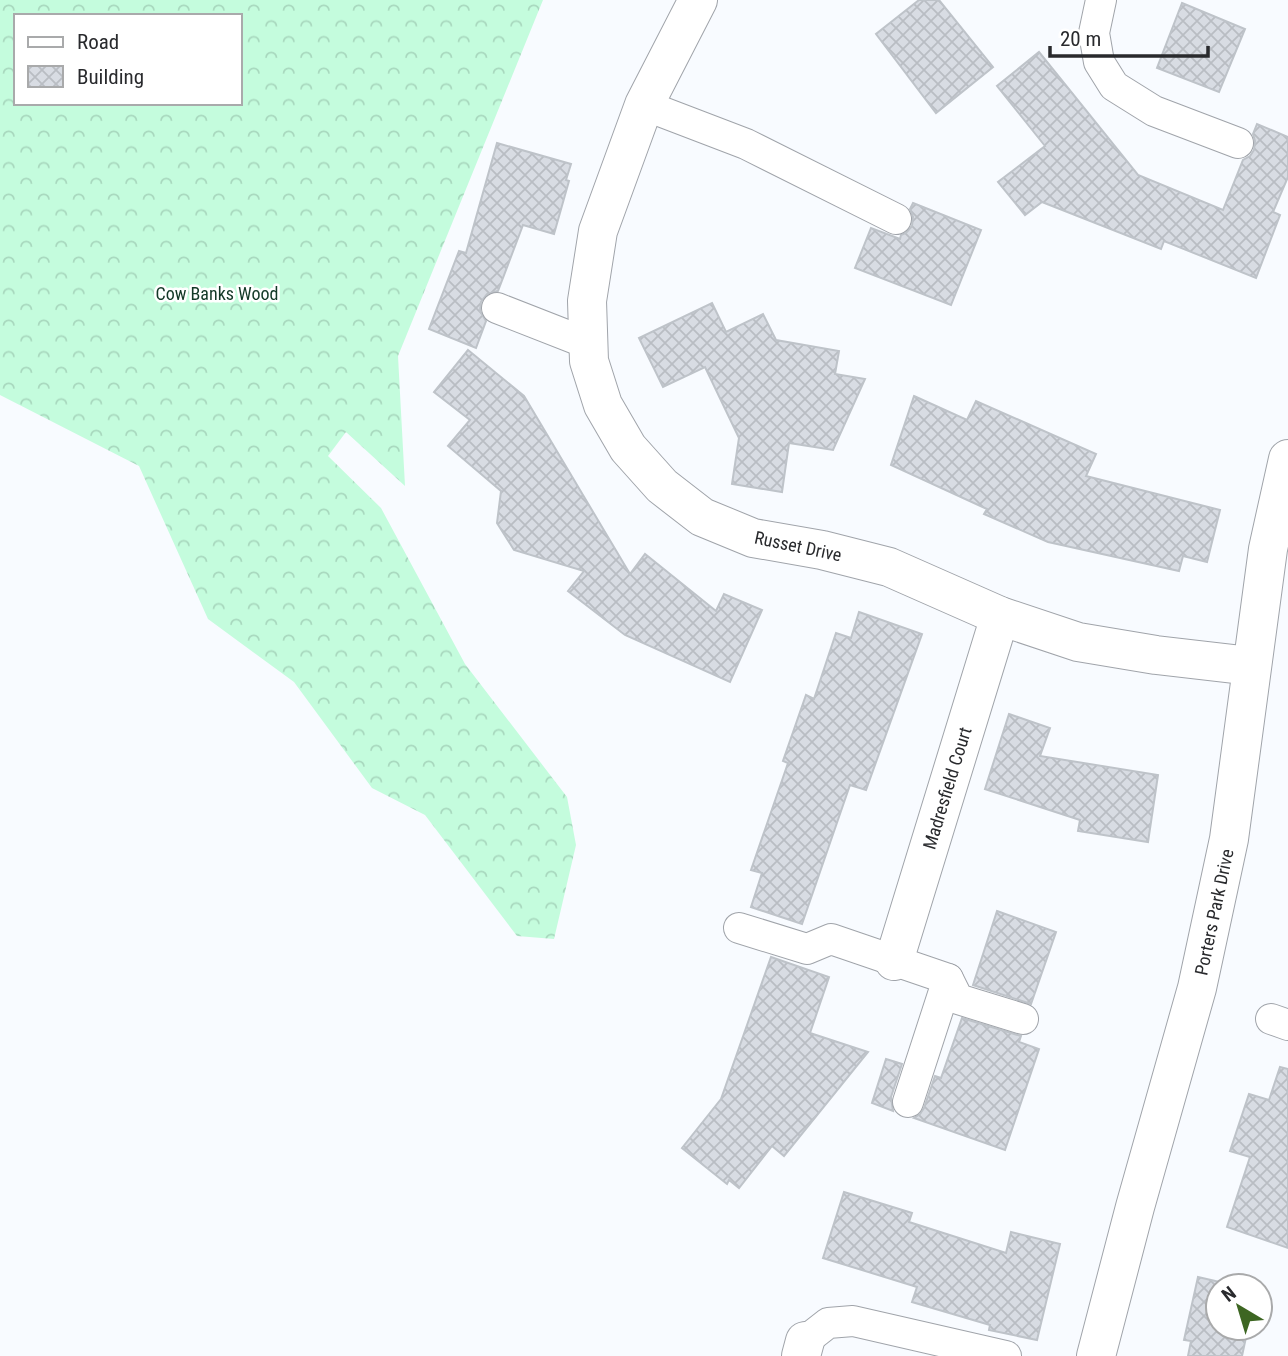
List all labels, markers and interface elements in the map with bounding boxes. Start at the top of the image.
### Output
legend [14,14,242,105]
scale bar [1050,14,1208,58]
text: 20 m [1060,27,1101,51]
text: Road [77,30,119,54]
text: Building [77,65,144,89]
park label: Cow Banks Wood [155,283,279,304]
street label: Russet Drive [753,527,843,565]
street label: Madresfield Court [918,724,976,852]
street label: Porters Park Drive [1190,847,1238,977]
north arrow [1204,1272,1274,1342]
text: N [1217,1281,1241,1307]

